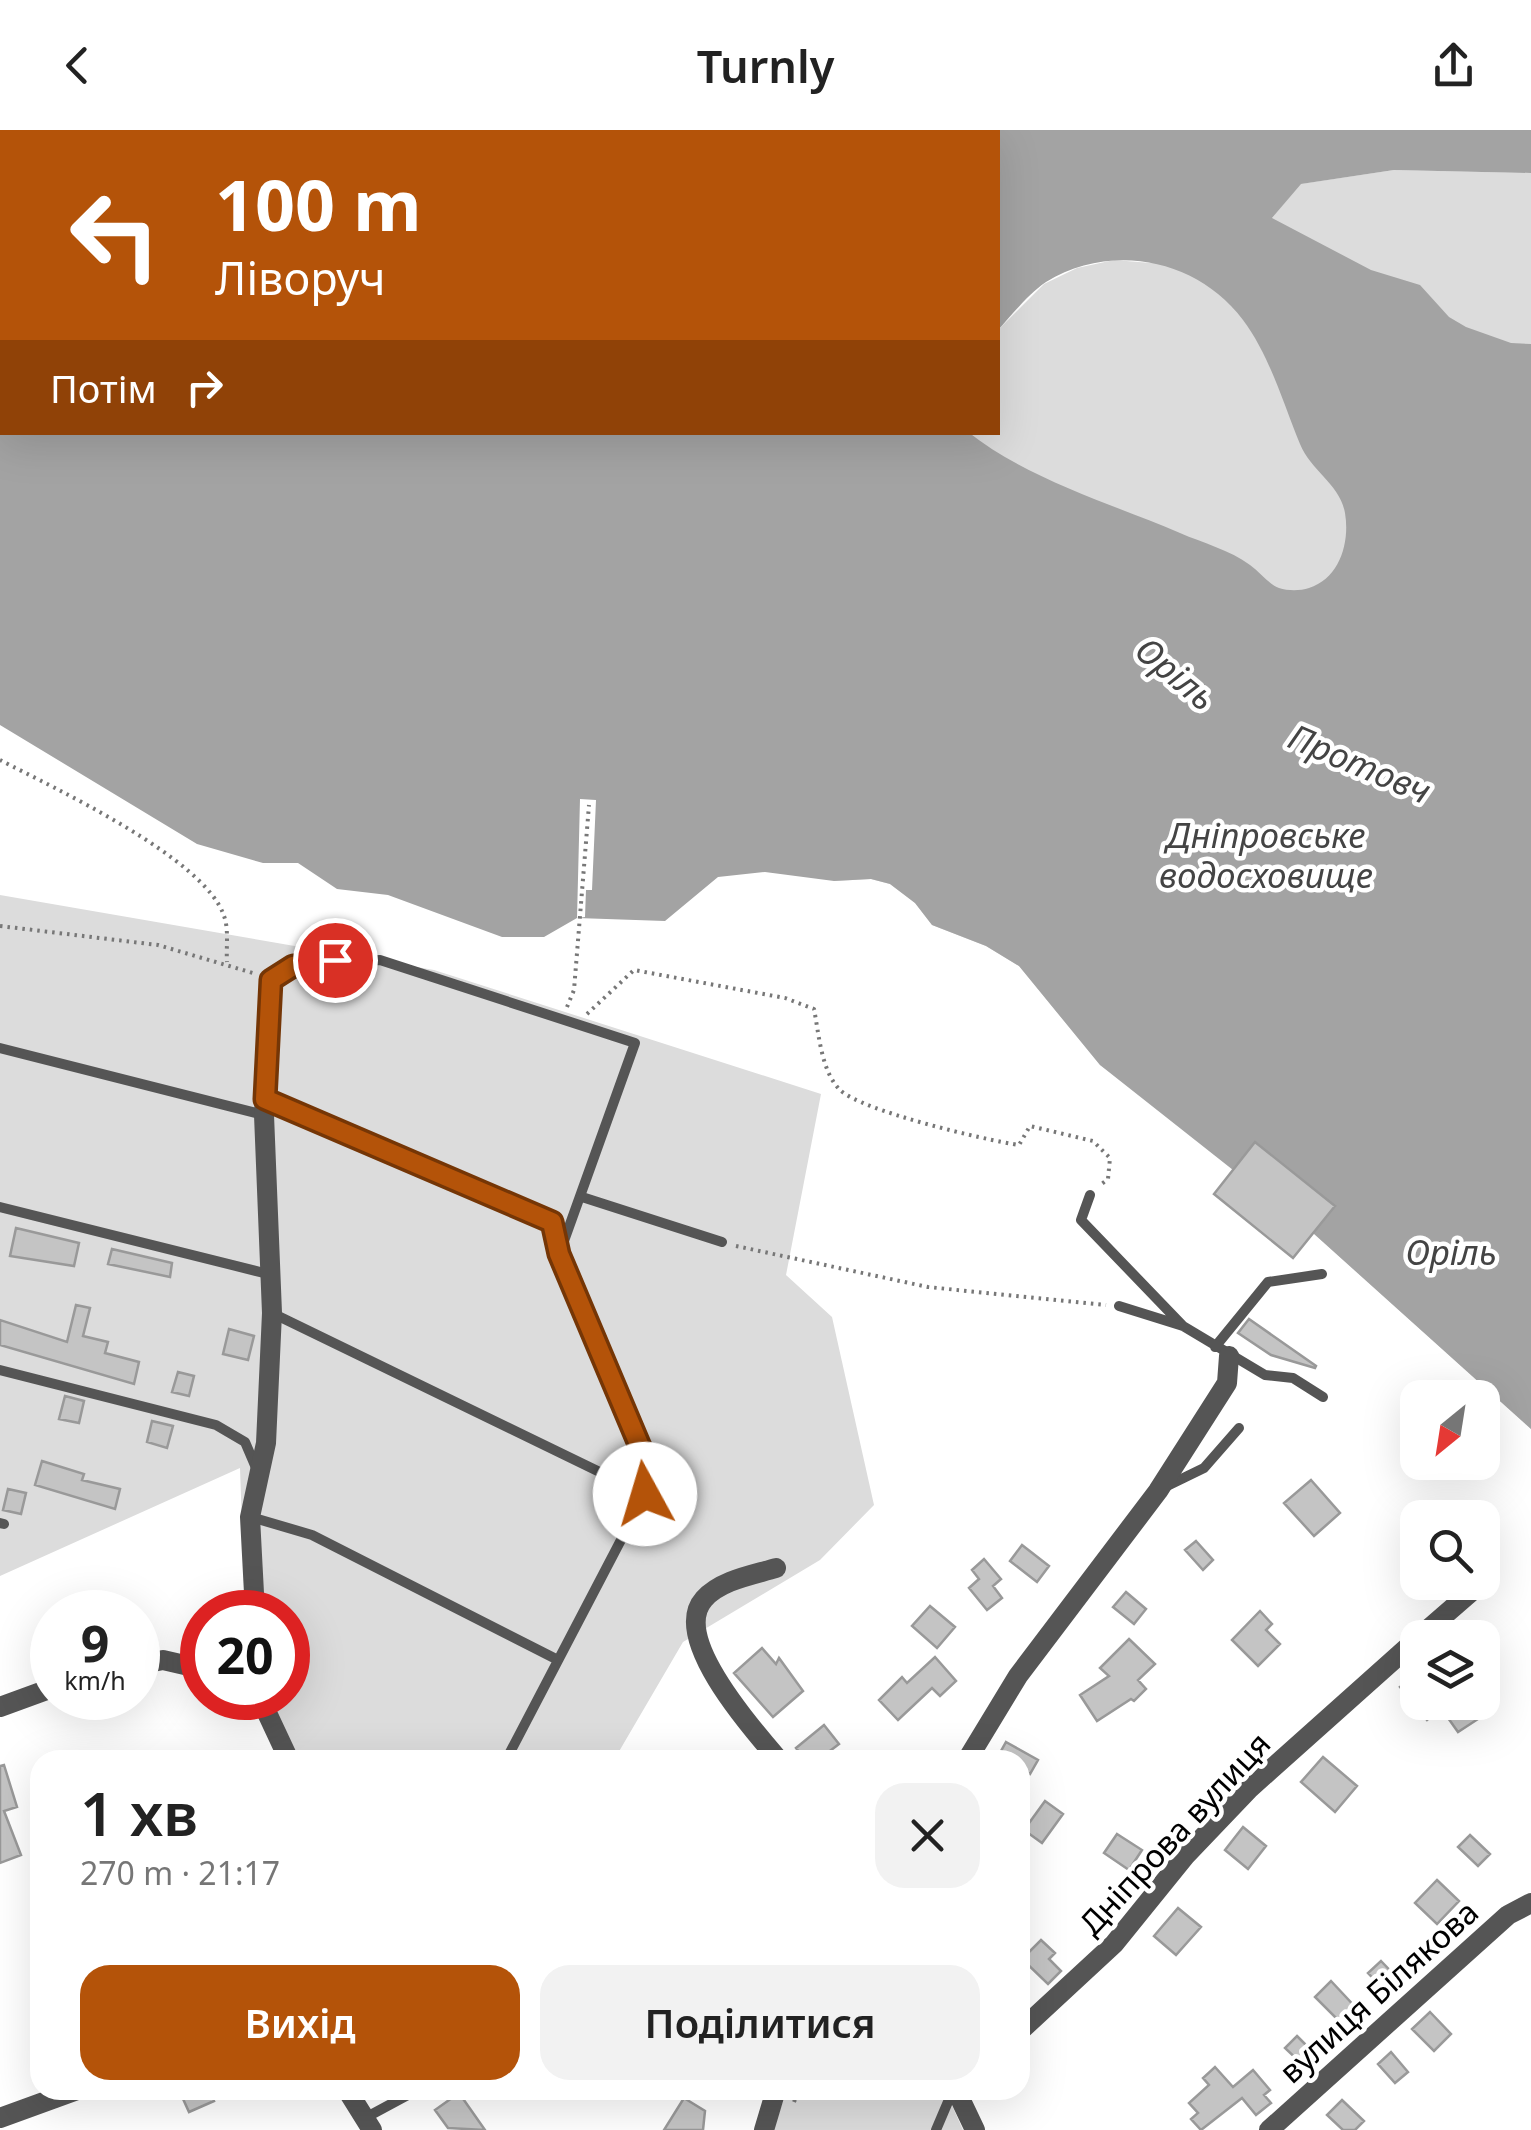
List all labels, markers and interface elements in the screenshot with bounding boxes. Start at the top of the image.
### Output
text: Turnly [697,35,834,96]
icon: back [50,38,105,93]
icon: share [1426,38,1481,93]
text: 100 m [215,156,422,252]
icon: left [50,170,180,300]
text: Ліворуч [215,247,386,308]
icon: right [177,360,232,415]
text: Потім [50,362,157,414]
water label: Оріль [1126,626,1226,720]
water label: Протовч [1282,712,1438,814]
water label: Дніпровське водосховище [1159,811,1373,898]
pin [293,918,378,1003]
icon: arrive [308,933,363,988]
water label: Орiль [1405,1228,1497,1275]
north arrow [1400,1380,1500,1480]
map controls [1400,1380,1500,1720]
position arrow [593,1442,697,1546]
button: search [1400,1500,1500,1600]
speed limit sign: 20 [180,1590,310,1720]
text: 9 [81,1609,109,1677]
button: layers [1400,1620,1500,1720]
text: km/h [64,1663,126,1697]
street label: Дніпрова вулиця [1069,1722,1279,1944]
text: 1 хв [80,1772,198,1854]
button: close [875,1783,980,1888]
text: 270 m · 21:17 [80,1851,280,1894]
street label: вулиця Білякова [1269,1890,1487,2092]
button: Вихід [80,1965,520,2080]
button: Поділитися [540,1965,980,2080]

